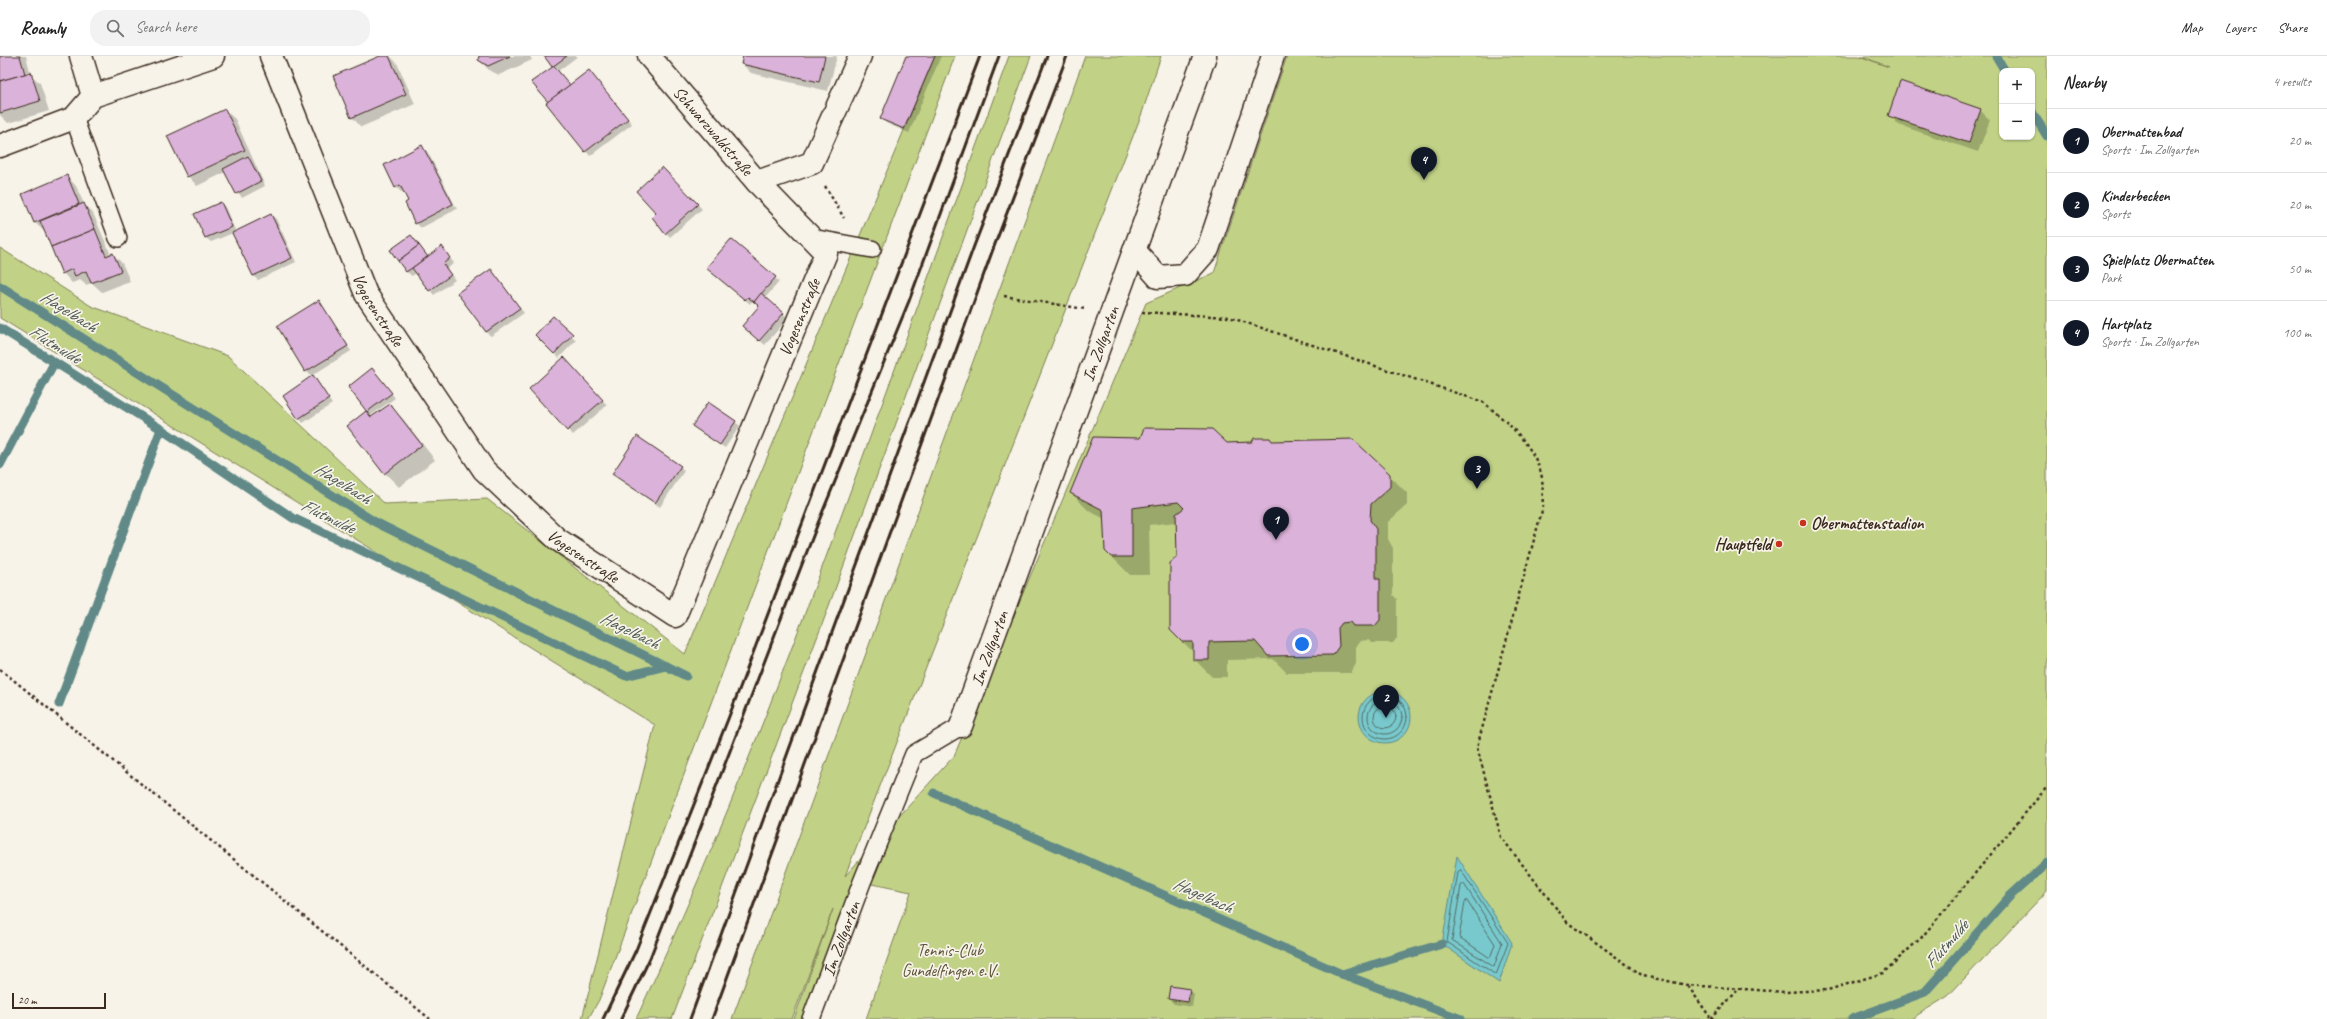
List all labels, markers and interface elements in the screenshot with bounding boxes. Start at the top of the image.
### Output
search box [90,10,370,46]
text: Roamly [20,16,66,40]
icon: search [104,17,126,39]
text: Search here [136,18,197,37]
text: Map [2181,19,2203,36]
text: Layers [2225,19,2256,36]
text: Share [2278,19,2307,36]
map controls [1999,68,2035,140]
button: + [1999,68,2035,104]
text: Nearby [2063,72,2106,93]
text: 4 results [2273,74,2311,90]
street label: Schwarzwaldstraße [669,82,758,181]
button: − [1999,104,2035,140]
text: Obermattenbad [2101,123,2181,142]
text: 1 [2073,133,2079,149]
text: 20 m [2289,133,2311,149]
text: Sports · Im Zollgarten [2101,142,2199,158]
pin: 4 [1411,147,1437,180]
text: Kinderbecken [2101,187,2170,206]
text: 2 [2073,197,2079,213]
text: 20 m [2289,197,2311,213]
text: Sports [2101,206,2130,222]
text: Spielplatz Obermatten [2101,251,2214,270]
text: 3 [2073,261,2079,277]
text: 50 m [2289,261,2311,277]
street label: Vogesenstraße [348,270,409,351]
text: Park [2101,270,2122,286]
street label: Vogesenstraße [774,274,825,359]
water label: Hagelbach [36,285,103,338]
street label: Im Zollgarten [1077,302,1124,384]
text: Hartplatz [2101,315,2151,334]
water label: Flutmulde [25,320,88,370]
text: 4 [2073,325,2079,341]
text: 100 m [2283,325,2311,341]
text: Sports · Im Zollgarten [2101,334,2199,350]
pin: 3 [1464,456,1490,489]
water label: Hagelbach [310,457,377,510]
water label: Flutmulde [298,494,361,540]
pin: 1 [1263,507,1289,540]
place label: Obermattenstadion [1811,513,1925,534]
marker: Obermattenstadion [1798,518,1808,528]
street label: Vogesenstraße [543,525,624,588]
place label: Hauptfeld [1715,534,1774,555]
marker: Hauptfeld [1774,539,1784,549]
water label: Hagelbach [597,606,665,655]
street label: Im Zollgarten [966,606,1013,688]
your location [1292,634,1312,654]
pin: 2 [1373,685,1399,718]
water label: Hagelbach [1170,872,1238,919]
street label: Im Zollgarten [817,897,865,979]
water label: Flutmulde [1919,913,1975,973]
park label: Tennis-Club Gundelfingen e.V. [902,940,999,981]
scale bar [12,991,106,1010]
text: 20 m [18,993,37,1007]

